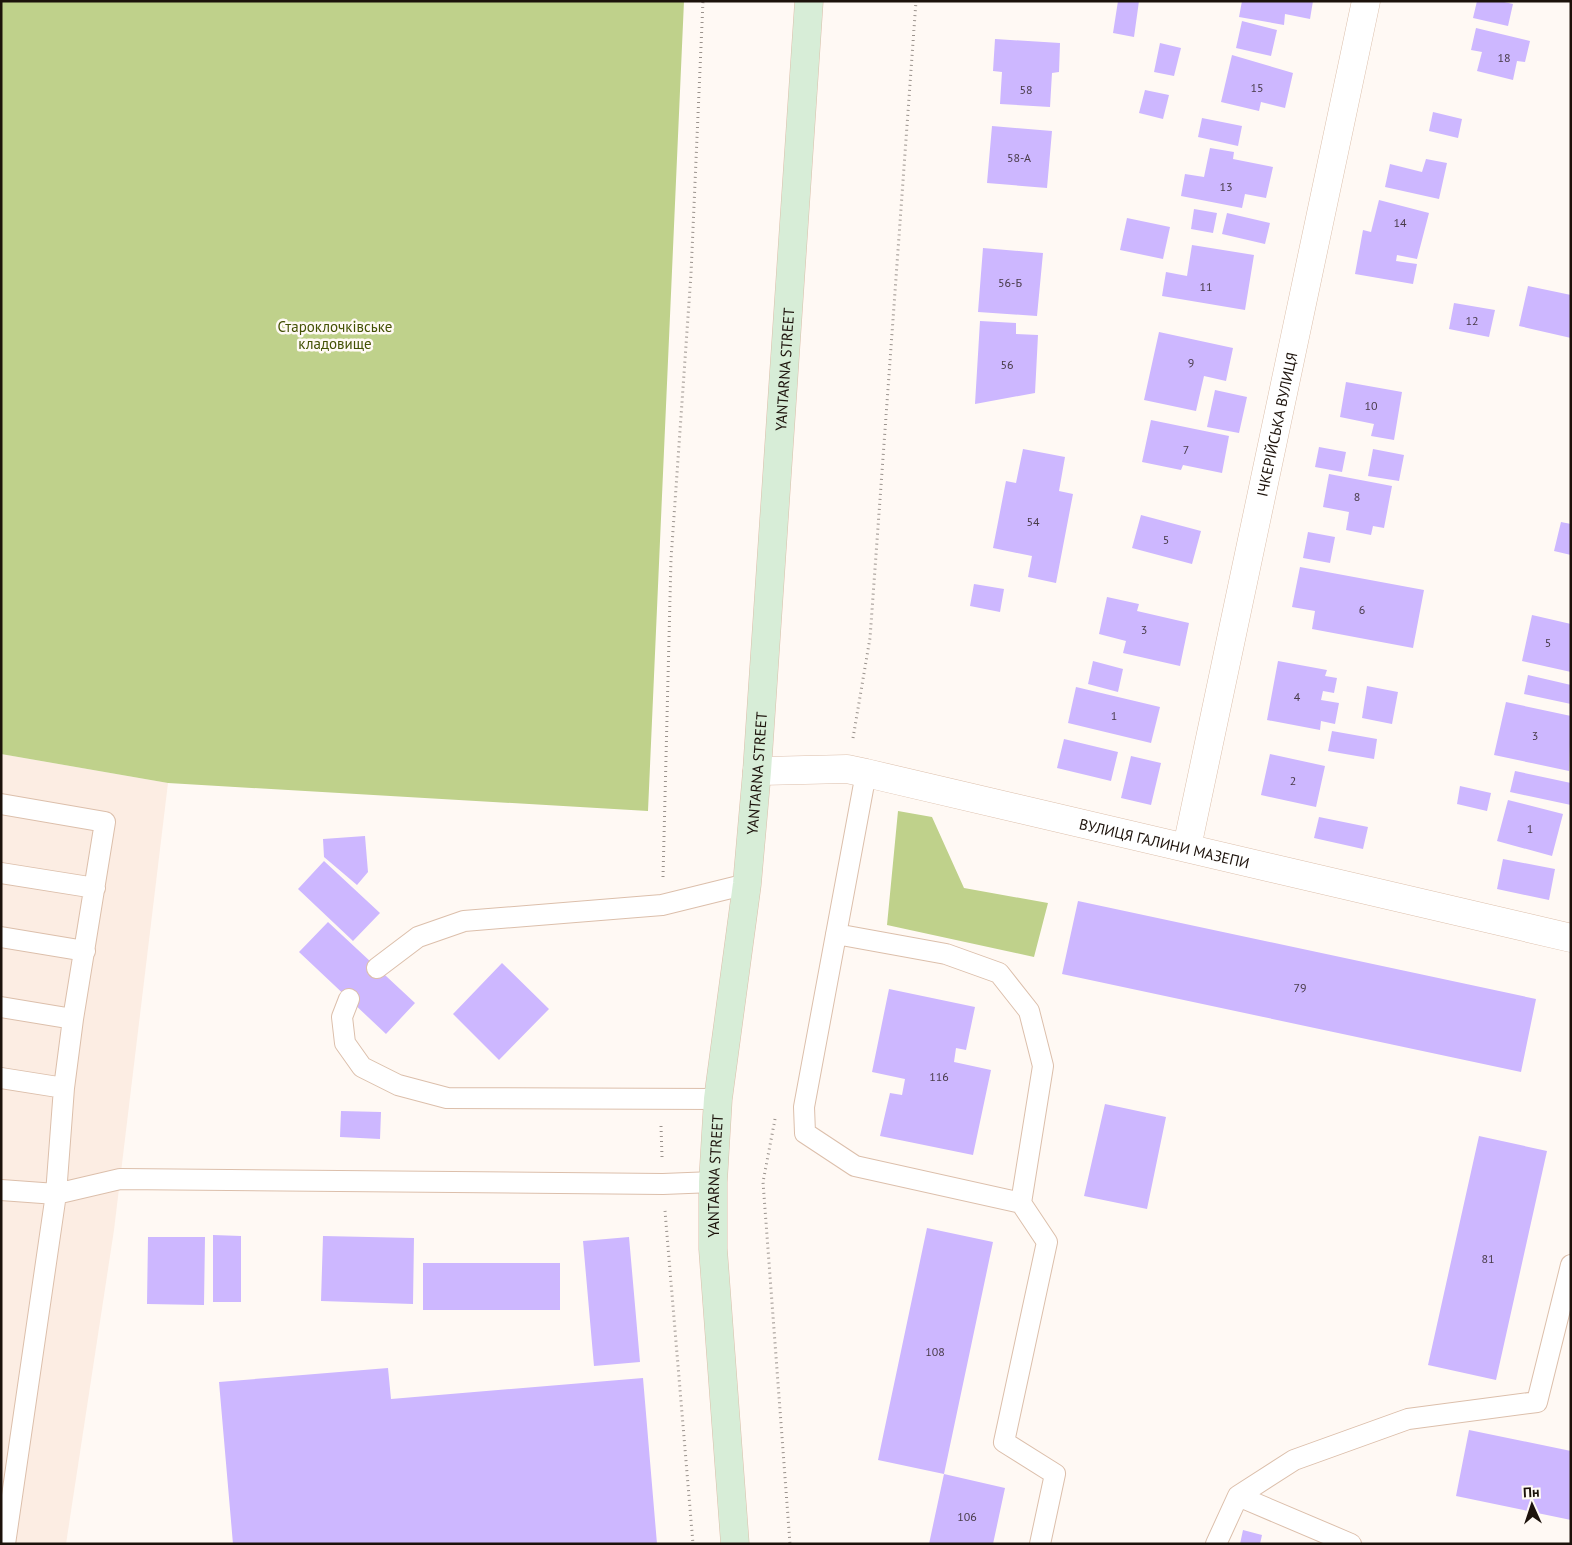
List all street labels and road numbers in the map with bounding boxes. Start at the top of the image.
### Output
street label: YANTARNA STREET [770,306,798,431]
street label: ІЧКЕРІЙСЬКА ВУЛИЦЯ [1252,350,1301,498]
street label: YANTARNA STREET [742,711,771,836]
street label: ВУЛИЦЯ ГАЛИНИ МАЗЕПИ [1077,814,1252,872]
street label: YANTARNA STREET [703,1113,727,1237]

